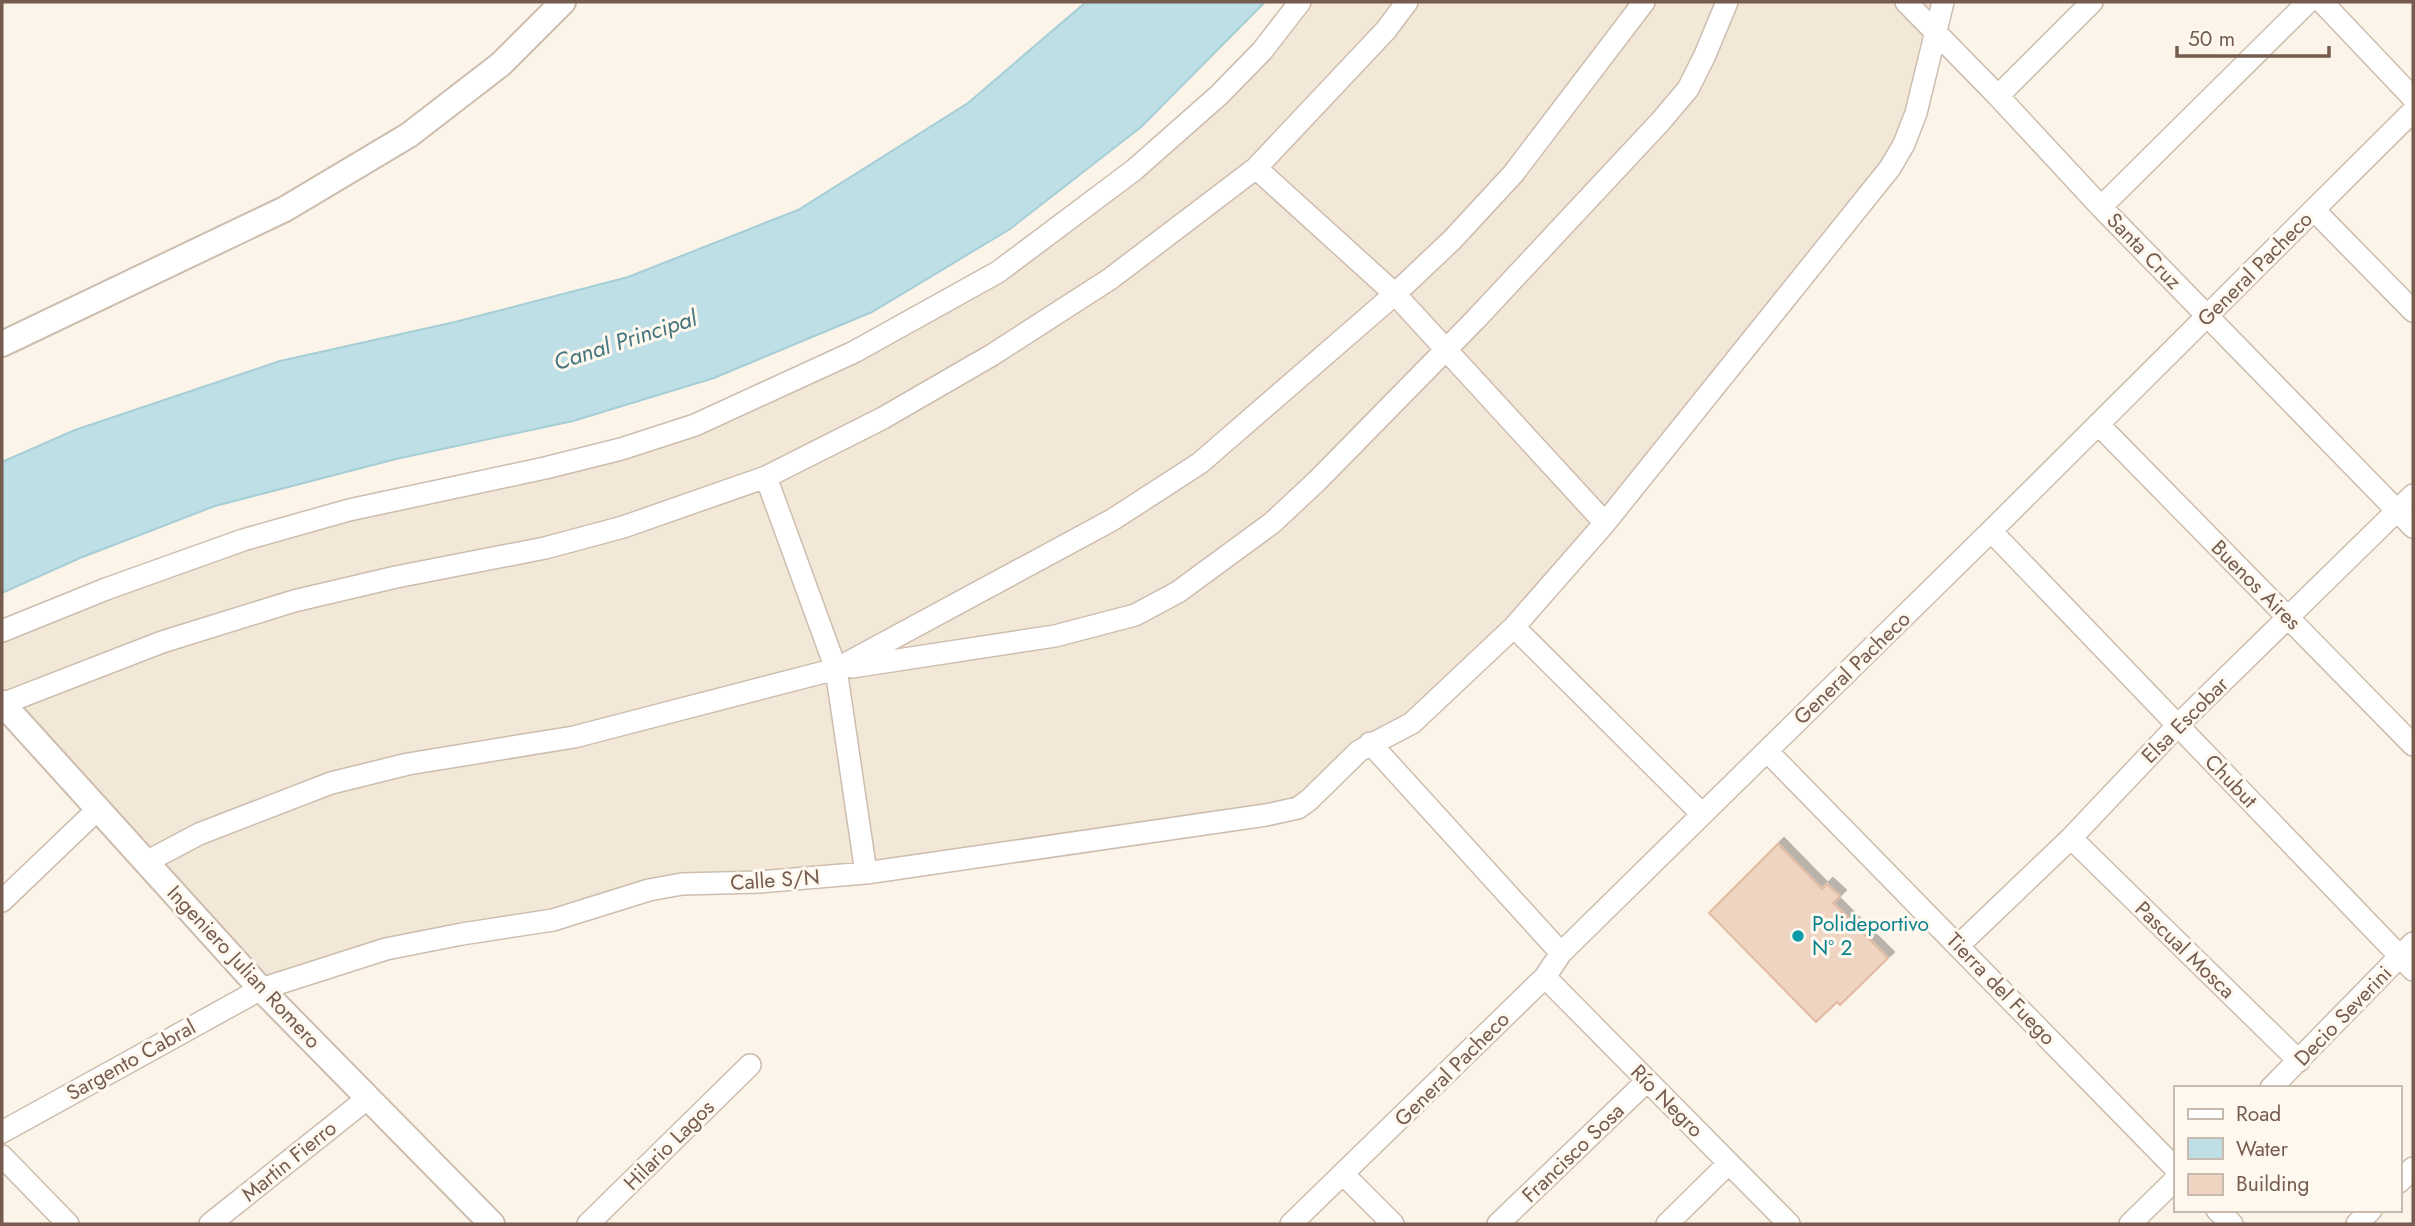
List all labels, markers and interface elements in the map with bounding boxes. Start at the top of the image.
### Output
scale bar [2177,14,2329,58]
text: 50 m [2188,24,2235,54]
street label: General Pacheco [2191,205,2319,333]
street label: Santa Cruz [2100,206,2188,296]
water label: Canal Principal [549,301,702,379]
street label: Buenos Aires [2204,533,2308,637]
street label: General Pacheco [1787,605,1917,731]
street label: Elsa Escobar [2135,669,2236,770]
street label: Chubut [2198,747,2264,815]
street label: Calle S/N [729,862,821,898]
street label: Ingeniero Julian Romero [160,879,328,1055]
street label: Pascual Mosca [2128,894,2242,1006]
place label: Polideportivo Nº 2 [1812,909,1929,963]
street label: Tierra del Fuego [1939,926,2063,1052]
marker: Polideportivo Nº 2 [1790,928,1806,944]
street label: Decio Severini [2287,959,2399,1073]
street label: General Pacheco [1388,1005,1516,1133]
street label: Sargento Cabral [61,1012,201,1108]
street label: Río Negro [1624,1058,1710,1144]
legend [2174,1086,2401,1212]
street label: Hilario Lagos [617,1093,721,1197]
street label: Francisco Sosa [1515,1096,1631,1210]
text: Road [2236,1099,2281,1129]
street label: Martin Fierro [235,1113,343,1209]
text: Water [2236,1134,2289,1164]
text: Building [2236,1169,2309,1199]

